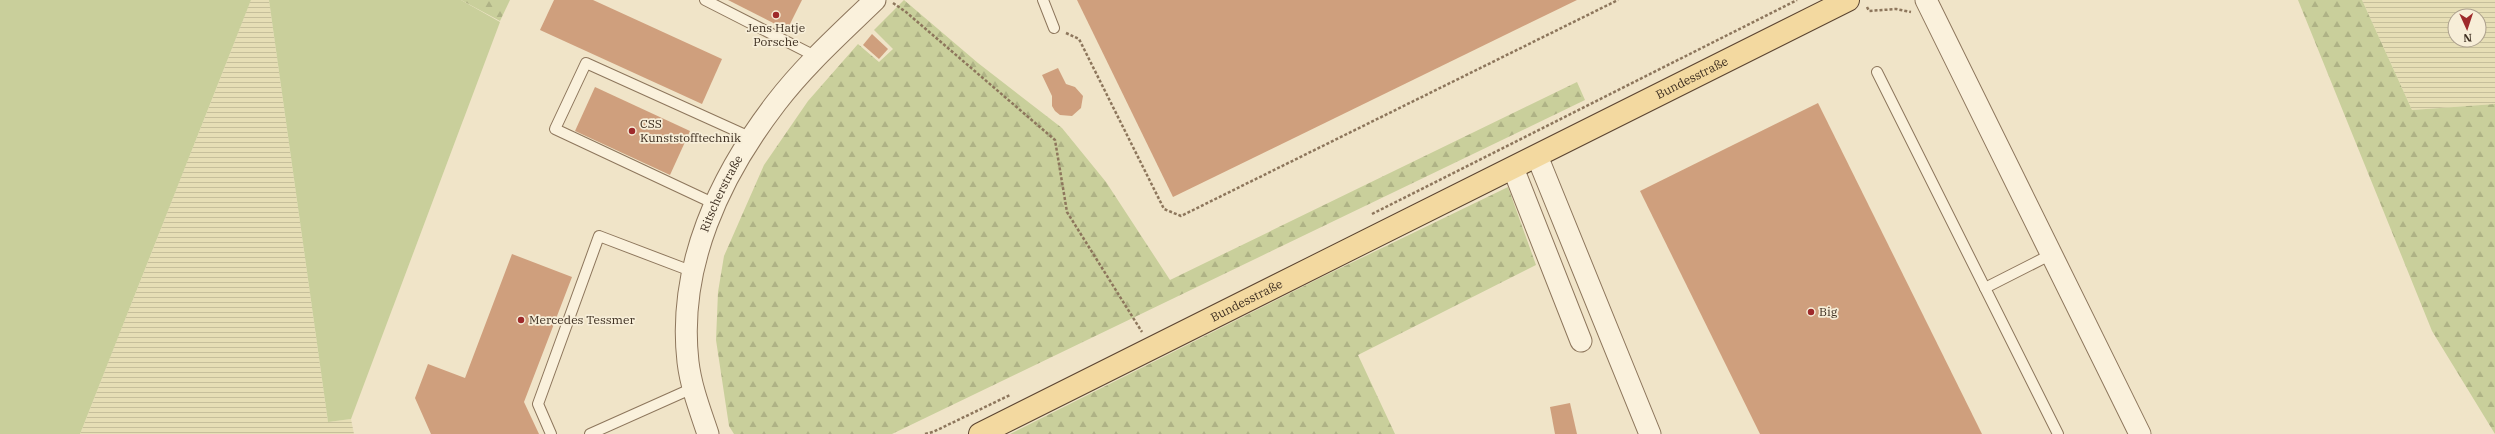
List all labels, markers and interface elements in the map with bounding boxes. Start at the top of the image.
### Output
north arrow [2447,8,2487,48]
marker: Jens Hatje Porsche [771,10,781,20]
place label: Jens Hatje Porsche [747,20,805,49]
text: N [2463,31,2472,45]
street label: Bundesstraße [1653,53,1730,102]
place label: CSS Kunststofftechnik [640,116,741,145]
marker: CSS Kunststofftechnik [627,126,637,136]
street label: Ritscherstraße [696,152,746,234]
street label: Bundesstraße [1208,276,1285,325]
place label: Big [1819,304,1838,319]
marker: Big [1806,307,1816,317]
place label: Mercedes Tessmer [529,312,635,327]
marker: Mercedes Tessmer [516,315,526,325]

